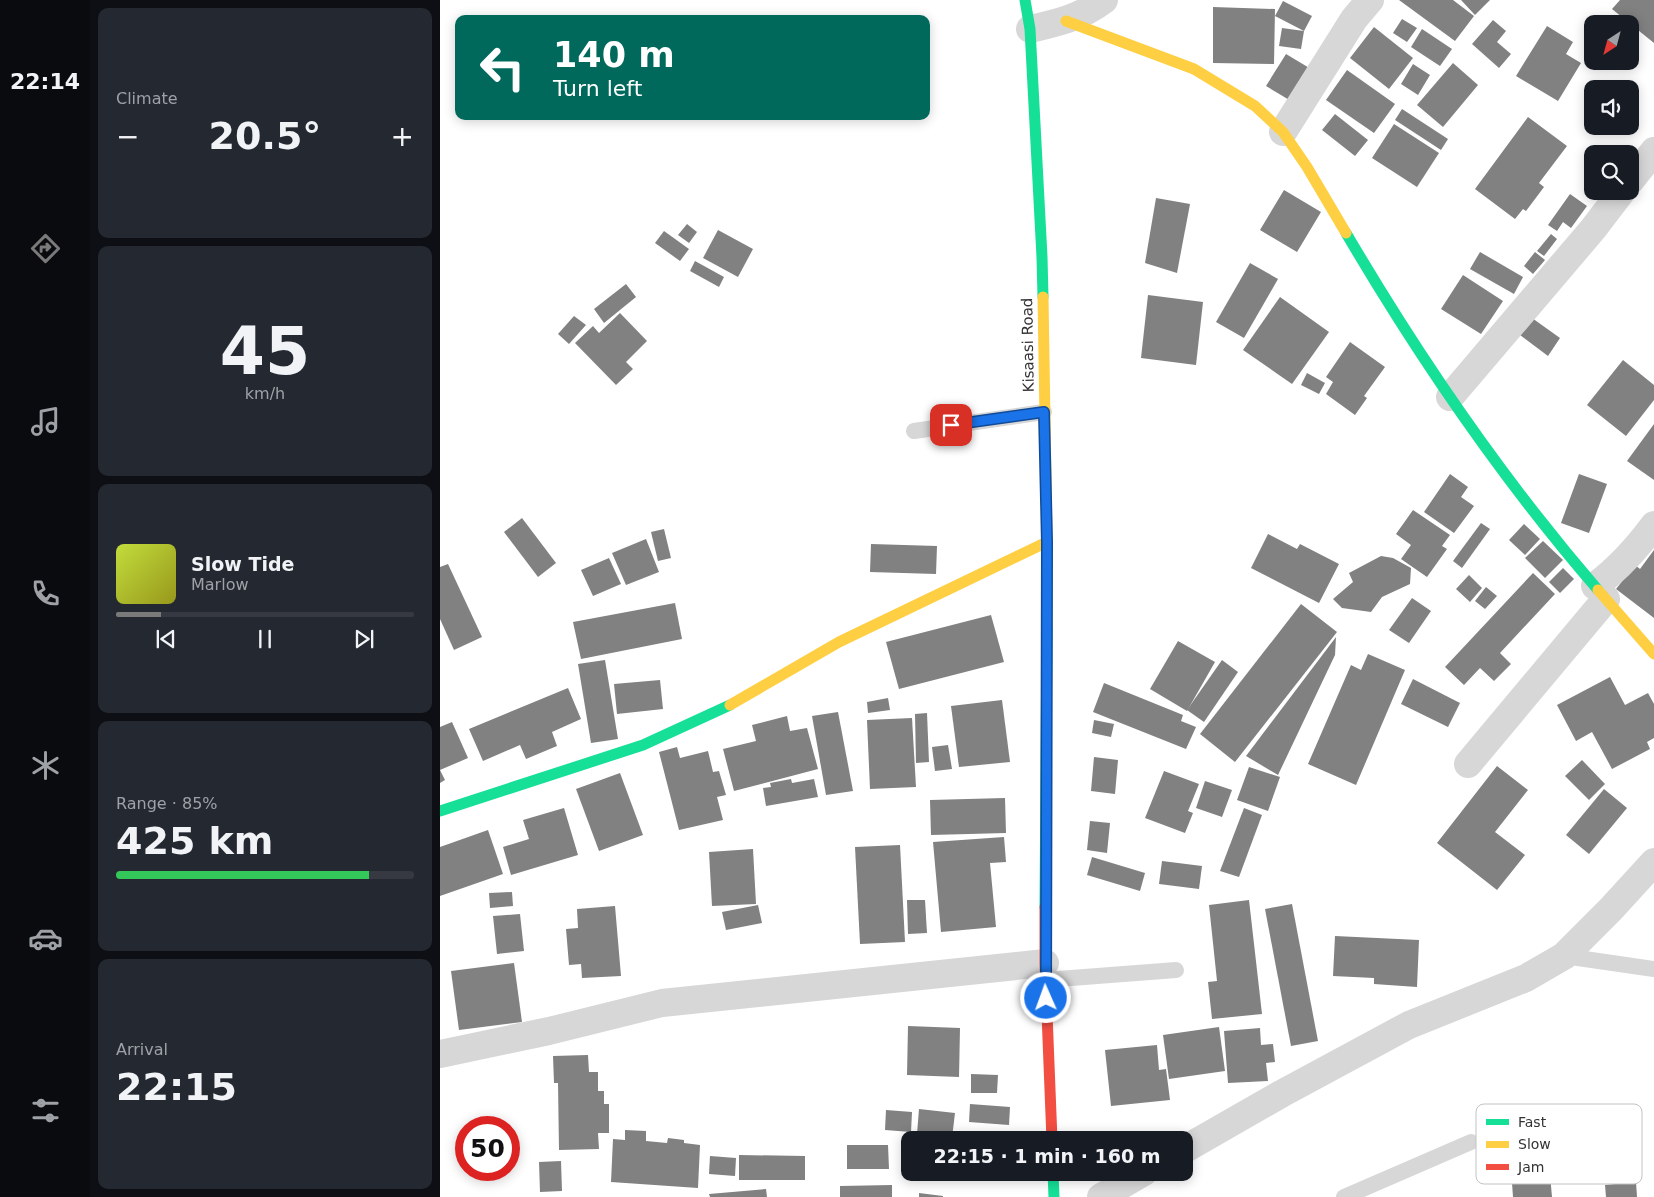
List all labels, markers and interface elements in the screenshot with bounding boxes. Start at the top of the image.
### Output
north arrow [1584,15,1639,70]
map controls [1584,15,1639,200]
icon: left [470,35,535,100]
text: 140 m [553,35,675,75]
text: 22:14 [10,69,80,94]
text: Turn left [553,76,642,101]
button: sound [1584,80,1639,135]
text: Climate [116,89,178,108]
text: 20.5° [209,114,321,158]
text: − [116,120,139,153]
text: + [391,120,414,153]
button: search [1584,145,1639,200]
icon: directions [28,231,63,266]
street label: Kisaasi Road [1018,298,1038,392]
text: 45 [220,314,310,389]
text: km/h [245,384,285,403]
icon: music [28,404,63,439]
pin [930,404,972,446]
icon: arrive [937,411,965,439]
text: Slow Tide [191,553,294,575]
text: Marlow [191,575,249,594]
icon: phone [28,576,63,611]
icon: previous [152,625,180,653]
icon: pause [251,625,279,653]
icon: next [350,625,378,653]
icon: climate [28,748,63,783]
text: Range · 85% [116,794,218,813]
text: 425 km [116,819,273,863]
icon: car [28,921,63,956]
position arrow [1019,971,1071,1023]
text: Arrival [116,1040,168,1059]
text: 22:15 [116,1065,237,1109]
icon: filters [28,1093,63,1128]
legend [1476,1104,1642,1184]
text: Fast [1518,1114,1547,1130]
speed limit sign: 50 [455,1116,520,1181]
text: Slow [1518,1136,1551,1152]
text: 22:15 · 1 min · 160 m [933,1145,1161,1167]
text: Jam [1517,1159,1544,1175]

